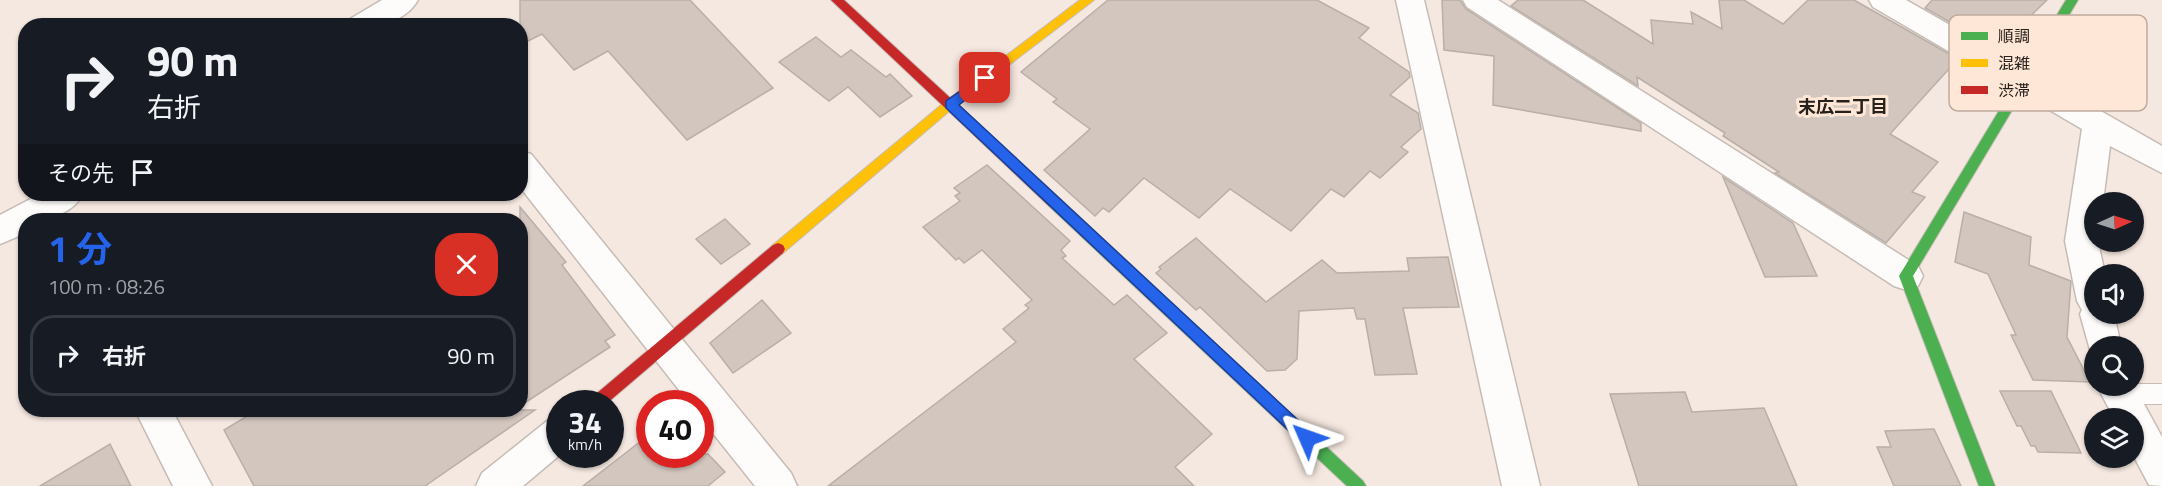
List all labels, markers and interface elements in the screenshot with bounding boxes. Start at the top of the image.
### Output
legend [1949,15,2147,111]
text: 順調 [1998,24,2030,48]
text: 90 m [147,28,239,92]
icon: right [48,42,126,120]
text: 混雑 [1998,51,2030,75]
pin [959,52,1010,103]
icon: arrive [968,61,1001,94]
text: 渋滞 [1998,78,2030,102]
text: 右折 [147,86,201,127]
district label: 末広二丁目 [1798,93,1888,120]
text: その先 [48,156,114,190]
icon: arrive [126,156,159,189]
north arrow [2084,192,2144,252]
map controls [2084,192,2144,468]
text: 1 分 [48,221,112,276]
button: close [435,233,498,296]
button: sound [2084,264,2144,324]
text: 100 m · 08:26 [48,271,165,302]
button: search [2084,336,2144,396]
icon: right [51,339,84,372]
text: 右折 [102,339,146,373]
text: 90 m [447,339,495,373]
speed limit sign: 40 [636,390,714,468]
text: 34 [568,399,602,445]
position arrow [1275,406,1339,470]
button: layers [2084,408,2144,468]
text: km/h [568,433,602,456]

